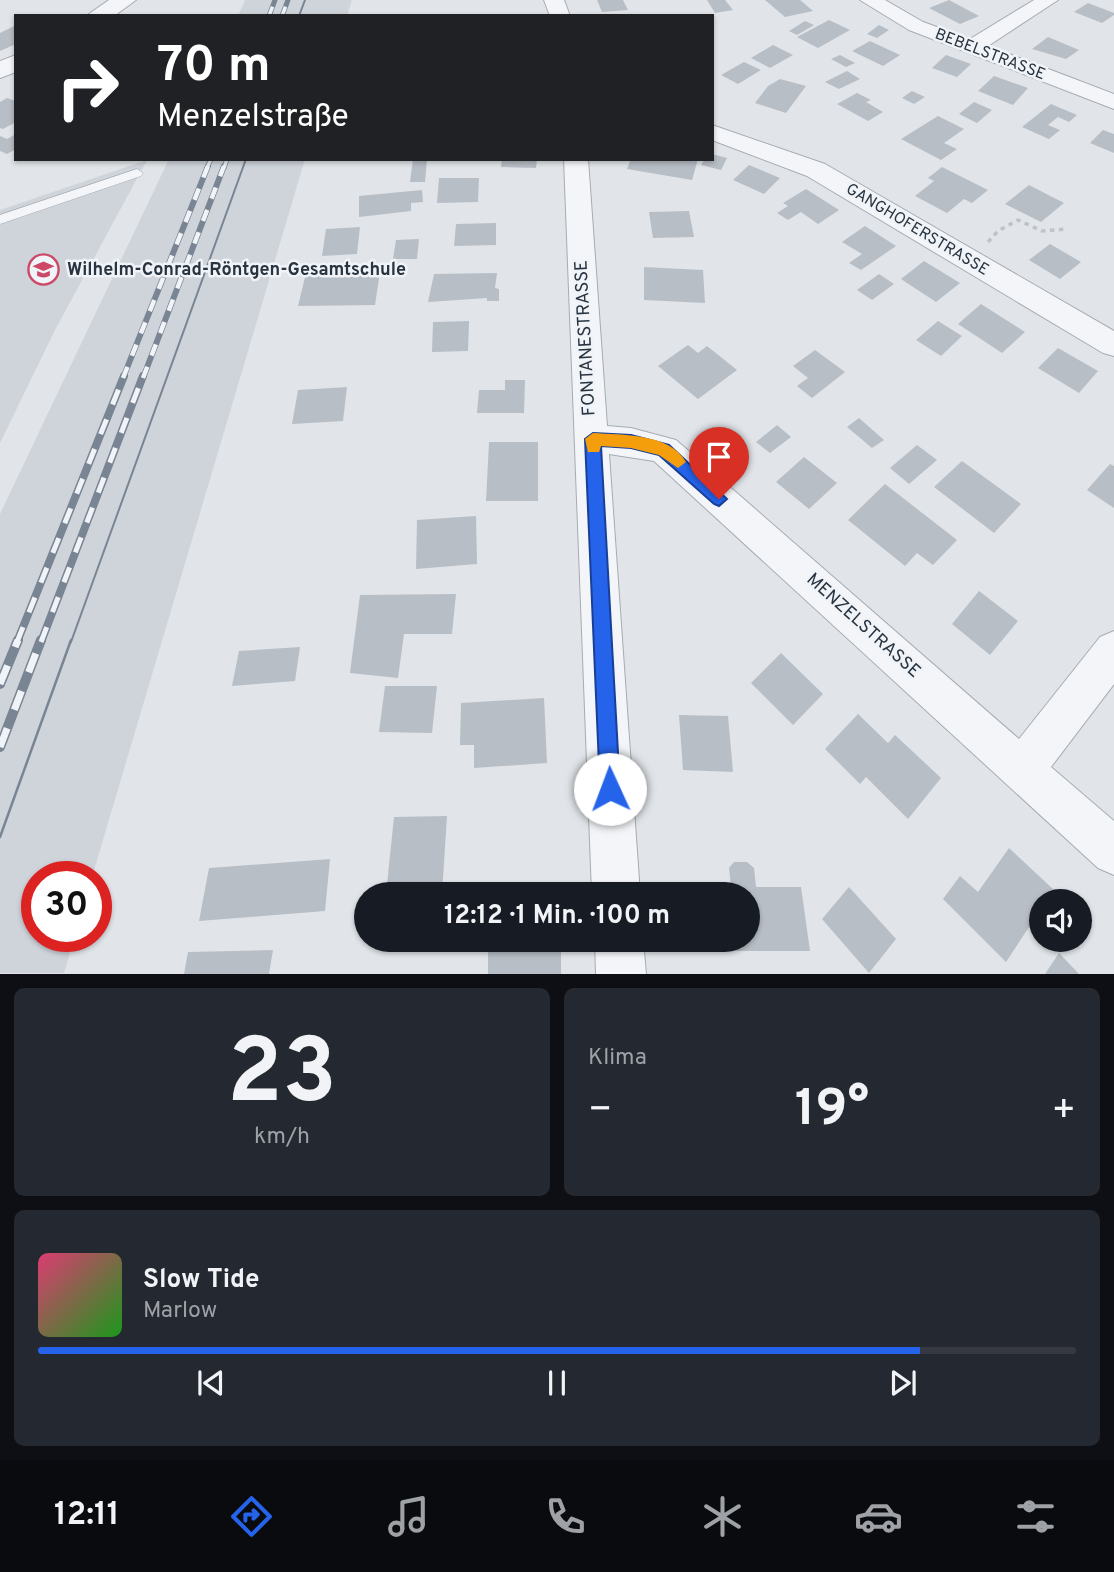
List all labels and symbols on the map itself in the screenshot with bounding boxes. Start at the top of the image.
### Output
street label: BEBELSTRASSE [932,25,1048,85]
street label: GANGHOFERSTRASSE [842,179,992,281]
school or university icon: Wilhelm-Conrad-Röntgen-Gesamtschule [27,253,61,287]
place label: Wilhelm-Conrad-Röntgen-Gesamtschule [67,259,406,282]
street label: FONTANESTRASSE [570,260,602,416]
pin [689,427,749,499]
street label: MENZELSTRASSE [801,569,925,683]
position arrow [573,752,647,826]
speed limit sign: 30 [21,861,112,952]

